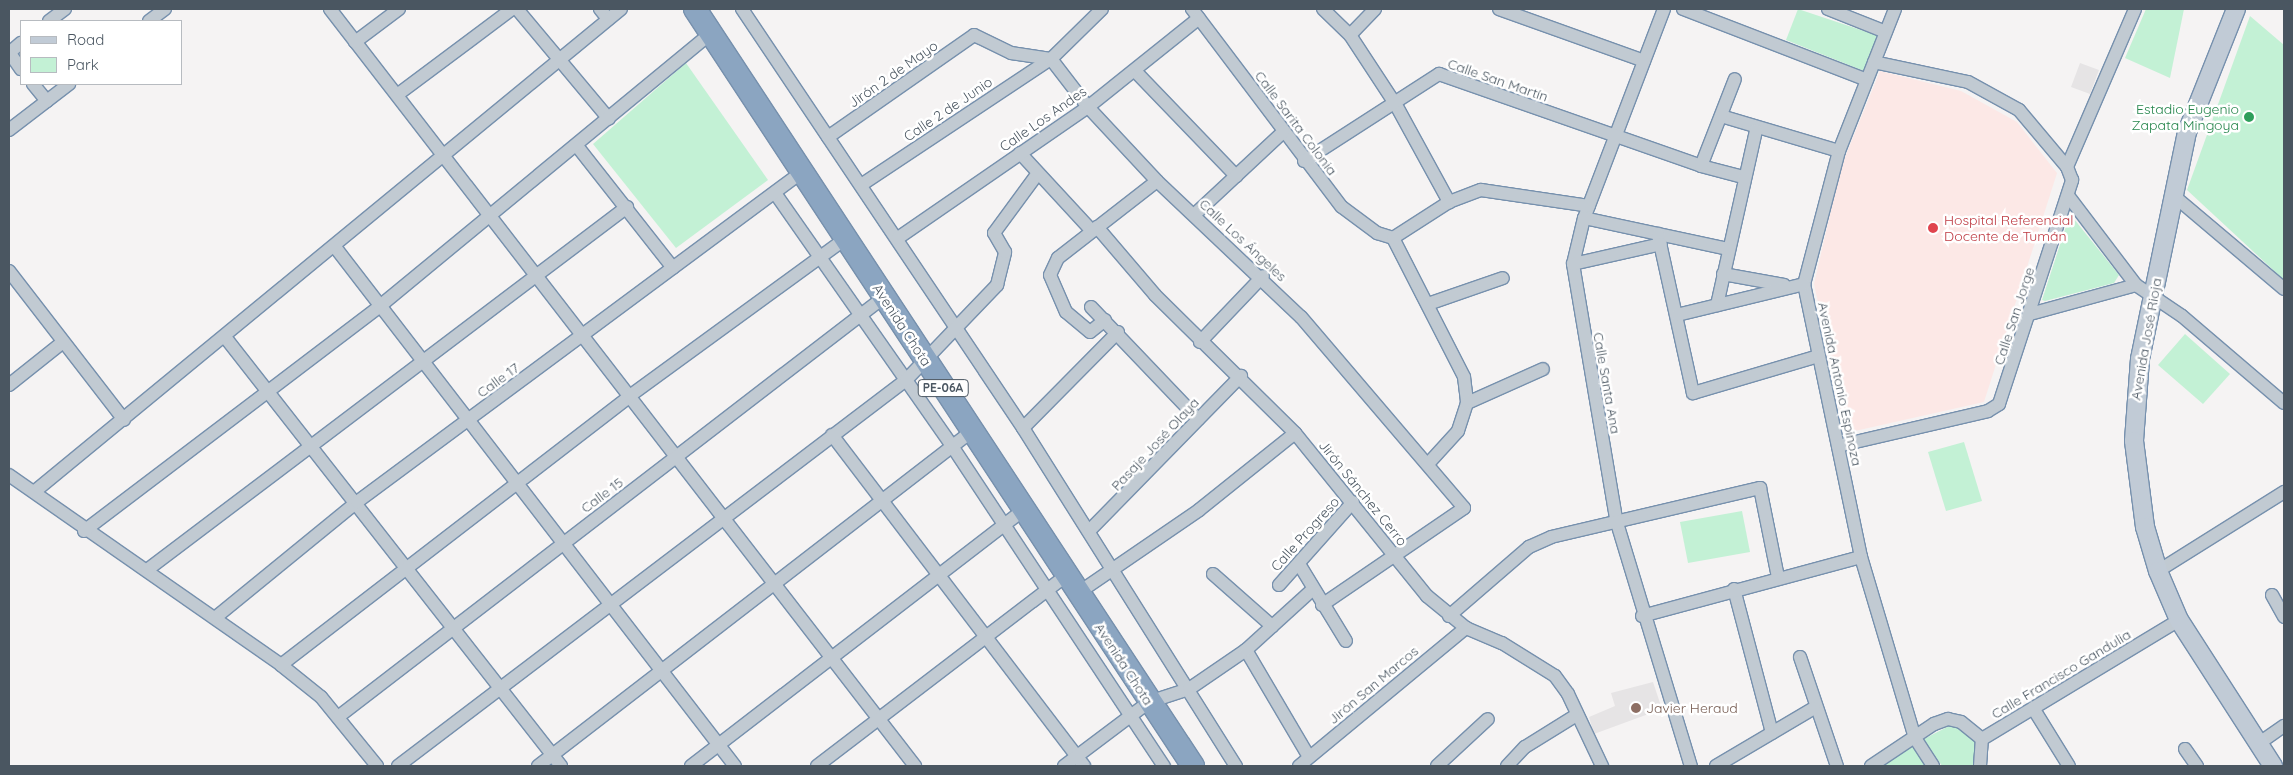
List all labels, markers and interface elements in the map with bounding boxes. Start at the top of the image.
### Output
legend [20,20,182,85]
text: Road [67,30,104,49]
street label: Jirón 2 de Mayo [845,37,941,111]
text: Park [67,55,99,74]
street label: Calle San Martín [1446,55,1550,105]
street label: Calle Sarita Colonia [1251,68,1341,178]
street label: Calle 2 de Junio [901,73,995,145]
street label: Calle Los Andes [996,83,1090,155]
place label: Estadio Eugenio Zapata Mingoya [2131,101,2239,134]
marker: Estadio Eugenio Zapata Mingoya [2243,111,2255,123]
street label: Calle Los Ángeles [1196,195,1290,285]
place label: Hospital Referencial Docente de Tumán [1944,212,2074,244]
marker: Hospital Referencial Docente de Tumán [1926,221,1940,235]
street label: Calle San Jorge [1990,265,2038,367]
street label: Avenida José Rioja [2127,277,2165,401]
street label: Avenida Chota [869,281,935,369]
street label: Avenida Antonio Espinoza [1814,301,1866,467]
street label: Calle Santa Ana [1590,331,1624,435]
street label: Calle 17 [474,359,522,401]
road number: PE-06A [917,378,969,398]
street label: Pasaje José Olaya [1108,394,1202,494]
street label: Jirón Sánchez Cerro [1315,437,1411,549]
street label: Calle 15 [578,474,626,516]
street label: Calle Progreso [1267,493,1343,575]
street label: Avenida Chota [1091,620,1157,708]
street label: Calle Francisco Gandulia [1988,626,2134,722]
street label: Jirón San Marcos [1325,642,1421,728]
place label: Javier Heraud [1646,700,1738,716]
marker: Javier Heraud [1630,702,1642,714]

